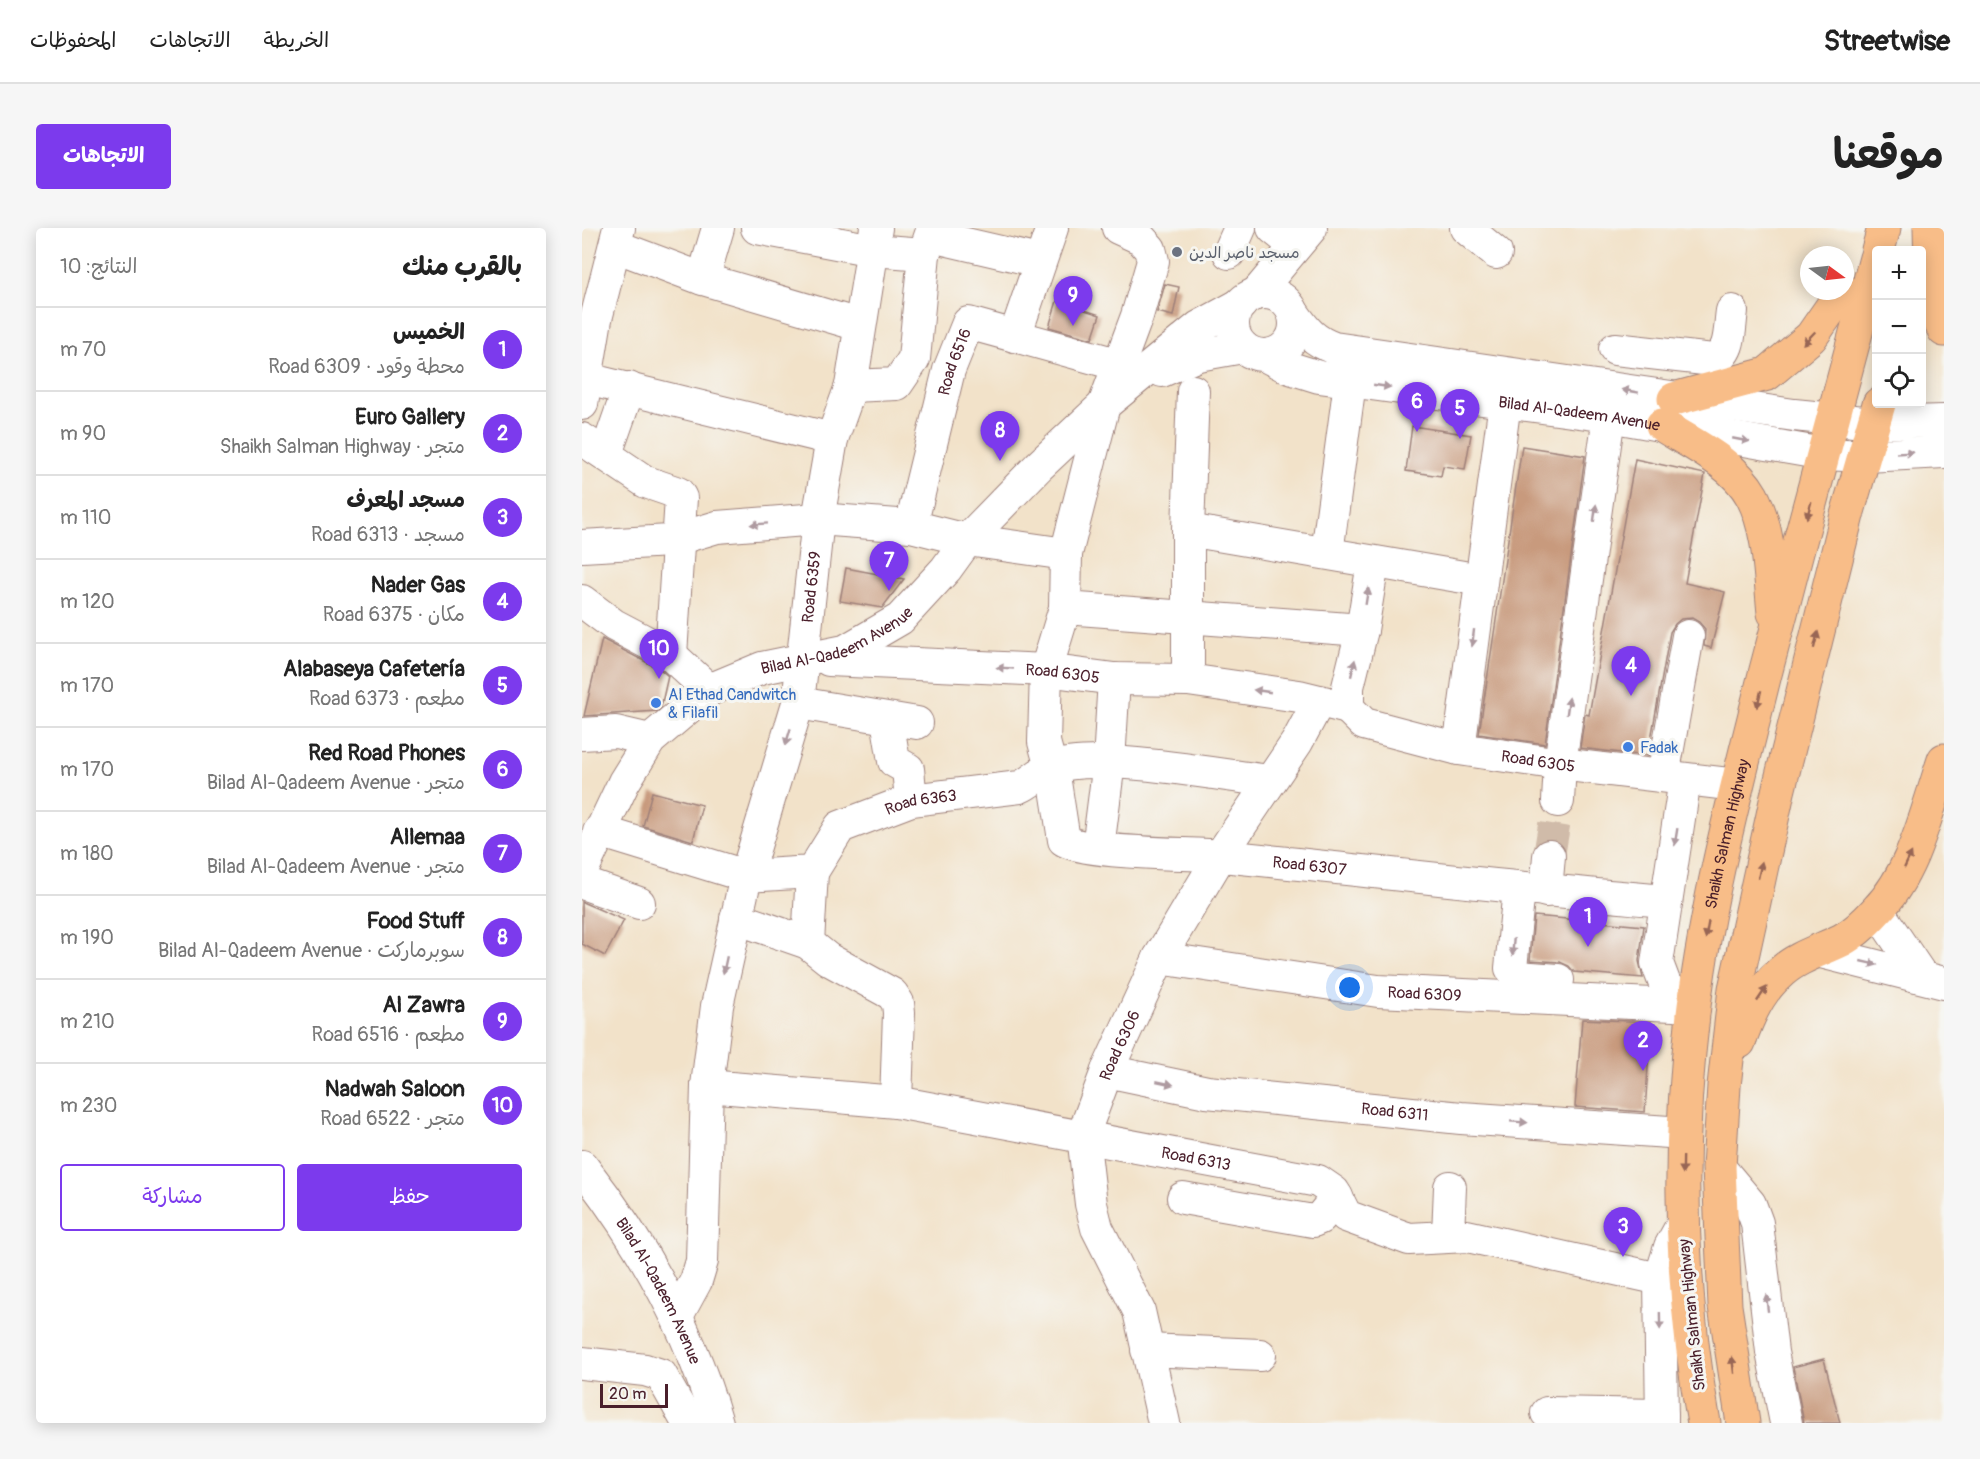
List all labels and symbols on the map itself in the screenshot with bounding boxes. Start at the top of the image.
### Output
place label: مسجد ناصر الدين [1189,243,1300,263]
marker: مسجد ناصر الدين [1170,245,1184,259]
north arrow [1800,246,1854,300]
pin: 9 [1054,276,1092,326]
street label: Road 6516 [934,325,976,398]
one-way arrow [1802,330,1816,344]
one-way arrow [1373,381,1392,391]
pin: 6 [1398,382,1436,432]
one-way arrow [1620,387,1639,396]
pin: 5 [1440,390,1480,439]
street label: Bilad Al-Qadeem Avenue [1497,392,1662,436]
pin: 8 [980,412,1020,461]
one-way arrow [1732,436,1751,445]
one-way arrow [1895,449,1914,458]
one-way arrow [1803,501,1813,519]
one-way arrow [1591,504,1600,523]
one-way arrow [750,519,769,528]
pin: 7 [870,542,908,591]
street label: Road 6359 [798,550,825,624]
one-way arrow [1363,586,1372,605]
street label: Bilad Al-Qadeem Avenue [759,603,918,679]
one-way arrow [1469,628,1478,647]
pin: 10 [640,630,679,679]
one-way arrow [1812,630,1821,648]
pin: 4 [1612,646,1650,696]
one-way arrow [1348,659,1358,678]
street label: Road 6305 [1025,660,1101,688]
one-way arrow [996,664,1015,673]
place label: Al Ethad Candwitch & Filafil [668,685,796,723]
one-way arrow [1252,686,1271,695]
one-way arrow [1754,690,1763,708]
marker: Al Ethad Candwitch & Filafil [649,696,663,710]
one-way arrow [1564,697,1573,716]
one-way arrow [783,728,792,746]
place label: Fadak [1640,738,1678,758]
marker: Fadak [1621,740,1635,754]
street label: Road 6305 [1500,746,1576,777]
street label: Shaikh Salman Highway [1701,757,1754,911]
street label: Road 6363 [882,786,958,820]
one-way arrow [1671,827,1680,846]
street label: Road 6307 [1271,852,1348,880]
one-way arrow [1903,852,1912,869]
one-way arrow [1755,861,1765,879]
pin: 1 [1568,898,1608,947]
one-way arrow [1702,921,1711,940]
one-way arrow [1508,938,1518,957]
one-way arrow [720,956,729,975]
one-way arrow [1860,959,1878,969]
your location [1335,973,1364,1002]
street label: Road 6309 [1387,982,1462,1006]
one-way arrow [1756,986,1767,1002]
street label: Road 6306 [1095,1007,1145,1083]
pin: 2 [1624,1022,1662,1071]
one-way arrow [1155,1079,1174,1088]
street label: Road 6311 [1360,1099,1429,1126]
one-way arrow [1510,1118,1529,1127]
street label: Road 6313 [1160,1143,1232,1175]
one-way arrow [1678,1156,1688,1175]
pin: 3 [1604,1208,1642,1257]
street label: Bilad Al-Qadeem Avenue [611,1214,705,1367]
street label: Shaikh Salman Highway [1674,1238,1710,1392]
one-way arrow [1762,1293,1771,1312]
one-way arrow [1655,1311,1665,1330]
one-way arrow [1728,1356,1738,1375]
scale bar [600,1381,668,1408]

